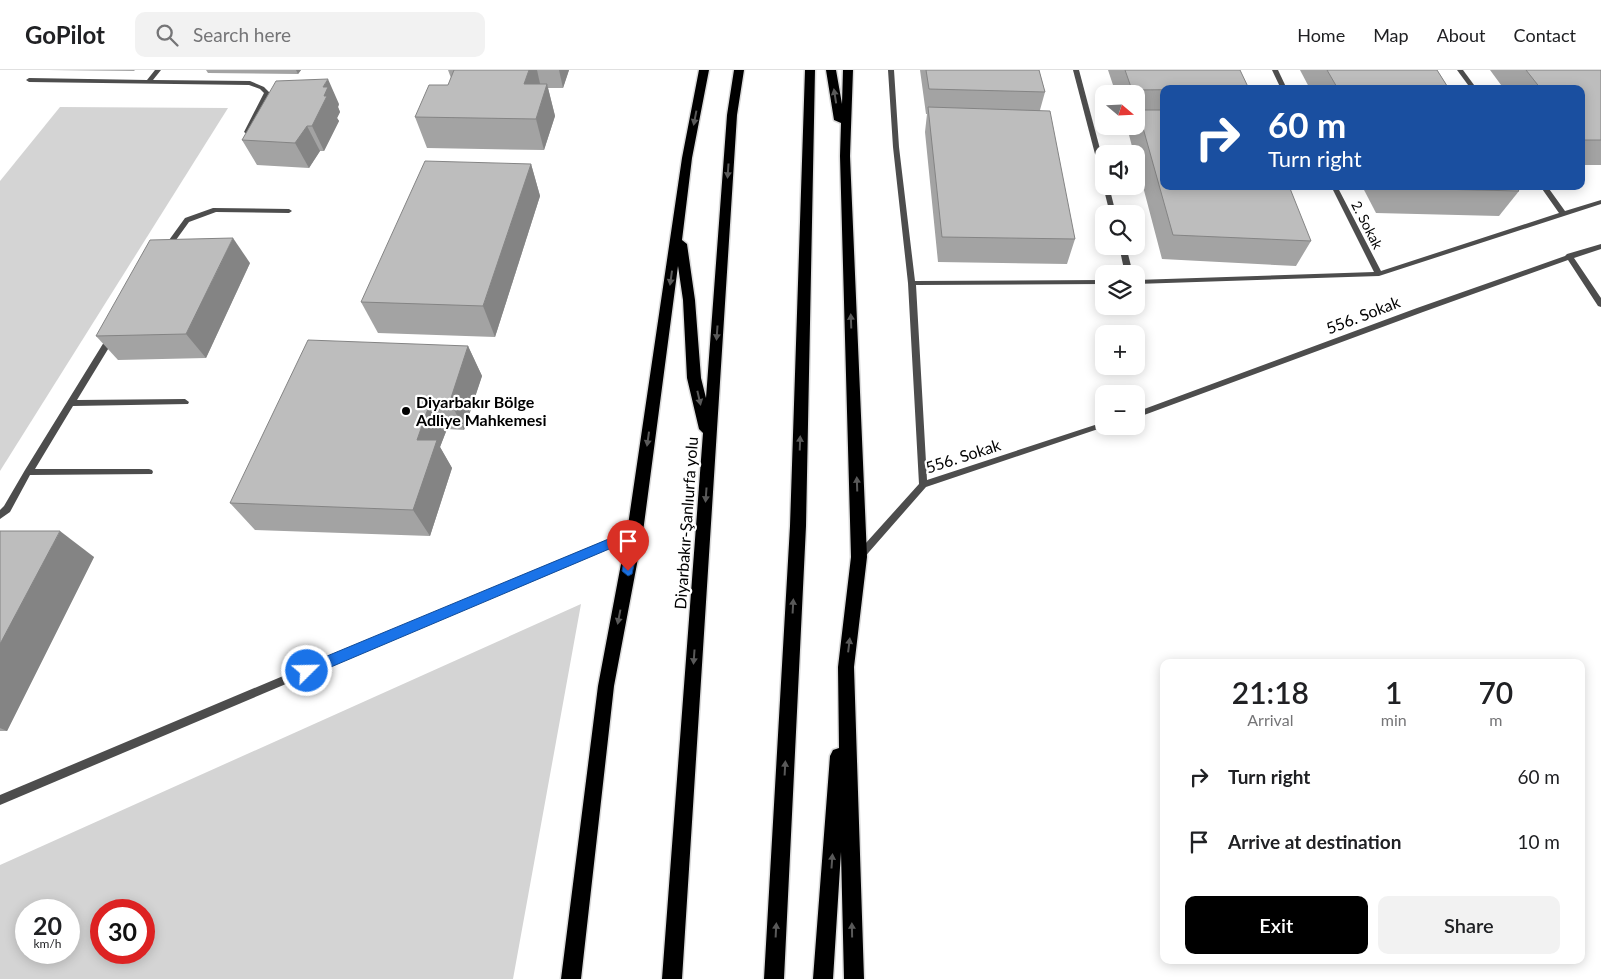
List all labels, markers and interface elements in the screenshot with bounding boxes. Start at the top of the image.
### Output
search box [135,12,485,57]
text: GoPilot [25,20,105,49]
icon: search [153,21,181,49]
text: Search here [193,23,291,46]
text: Home [1297,24,1345,46]
text: Map [1373,24,1409,46]
text: About [1437,24,1486,46]
text: Contact [1514,24,1576,46]
north arrow [1095,85,1145,135]
map controls [1095,85,1145,435]
one-way arrow [831,88,839,104]
text: 60 m [1268,103,1346,145]
icon: right [1185,105,1250,170]
one-way arrow [691,110,699,125]
button: sound [1095,145,1145,195]
text: Turn right [1268,145,1362,172]
one-way arrow [724,163,732,179]
street label: 2. Sokak [1348,198,1387,252]
button: search [1095,205,1145,255]
button: layers [1095,265,1145,315]
one-way arrow [667,271,675,287]
street label: 556. Sokak [1323,291,1403,337]
one-way arrow [846,313,854,329]
one-way arrow [713,325,721,341]
button: + [1095,325,1145,375]
button: − [1095,385,1145,435]
one-way arrow [695,390,703,406]
place label: Diyarbakır Bölge Adliye Mahkemesi [415,392,546,429]
marker: Diyarbakır Bölge Adliye Mahkemesi [400,405,412,417]
one-way arrow [644,432,652,448]
street label: 556. Sokak [923,434,1004,477]
one-way arrow [796,435,804,451]
street label: Diyarbakır-Şanlıurfa yolu [670,436,701,610]
one-way arrow [852,475,860,491]
one-way arrow [701,487,709,503]
pin [607,520,649,571]
icon: arrive [614,527,642,555]
one-way arrow [790,598,798,614]
one-way arrow [615,609,623,625]
one-way arrow [845,637,853,653]
position arrow [280,644,332,696]
one-way arrow [690,649,698,665]
text: 21:18 [1232,674,1309,710]
text: 1 [1385,674,1402,710]
text: 70 [1478,674,1513,710]
text: Arrival [1247,710,1293,729]
text: min [1381,710,1407,729]
text: m [1489,710,1502,729]
one-way arrow [781,760,789,776]
icon: right [1185,763,1213,791]
text: Turn right [1228,765,1310,788]
text: 60 m [1517,765,1560,788]
icon: arrive [1185,828,1213,856]
text: Arrive at destination [1228,830,1401,853]
text: 10 m [1517,830,1560,853]
one-way arrow [828,852,836,868]
button: Exit [1185,896,1368,954]
button: Share [1378,896,1560,954]
speed limit sign: 30 [90,899,155,964]
text: 20 [33,910,62,940]
one-way arrow [773,922,781,938]
one-way arrow [848,922,856,938]
text: km/h [33,936,62,951]

